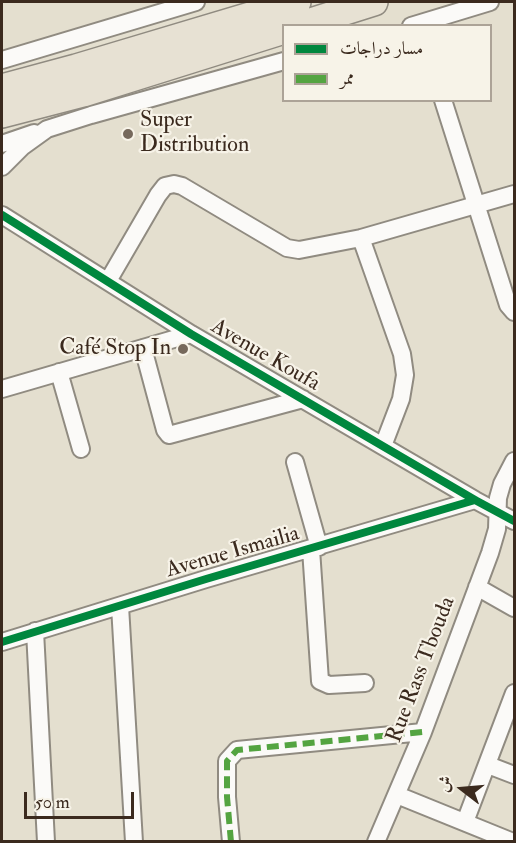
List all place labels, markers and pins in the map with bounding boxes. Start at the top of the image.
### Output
place label: Super Distribution [140,108,249,160]
marker: Super Distribution [121,127,135,141]
place label: Café Stop In [59,336,171,362]
marker: Café Stop In [176,342,190,356]

